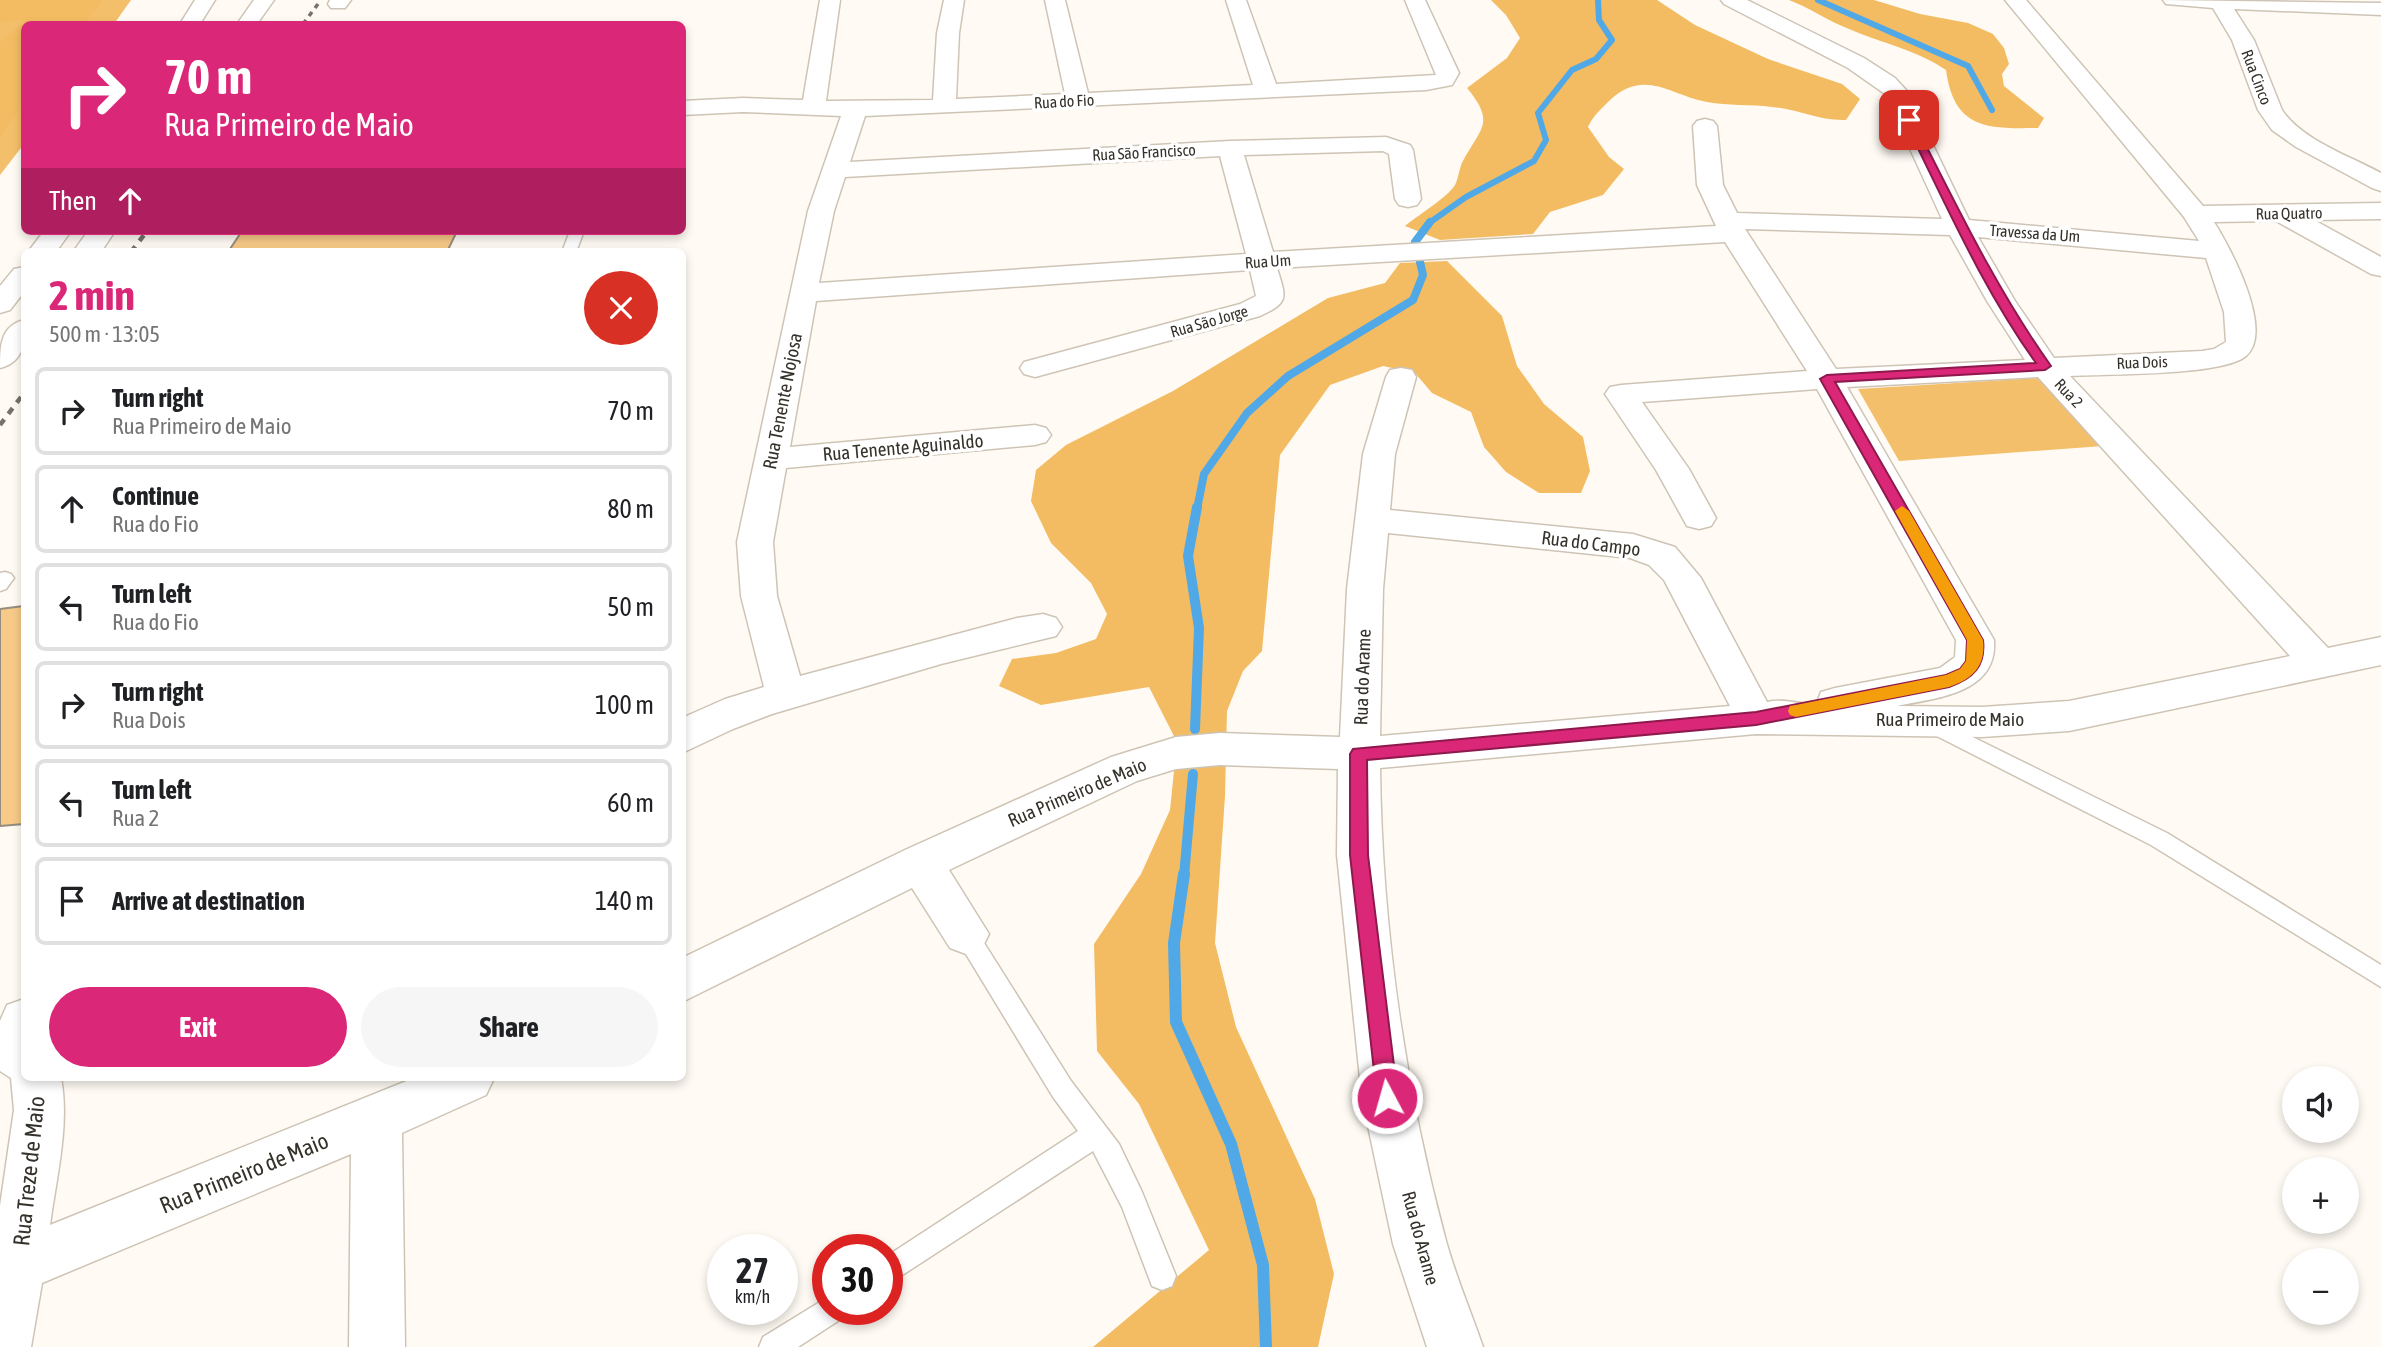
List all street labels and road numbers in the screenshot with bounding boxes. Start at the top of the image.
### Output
street label: Rua Cinco [2238,47,2276,107]
street label: Rua do Fio [1033,90,1095,112]
street label: Rua São Francisco [1092,140,1196,164]
street label: Rua Quatro [2255,203,2323,223]
street label: Travessa da Um [1989,221,2081,245]
street label: Rua Um [1244,250,1292,272]
street label: Rua São Jorge [1168,301,1250,342]
street label: Rua Tenente Nojosa [758,331,806,471]
street label: Rua Dois [2116,352,2168,372]
street label: Rua 2 [2051,375,2087,411]
street label: Rua Tenente Aguinaldo [822,429,984,465]
street label: Rua do Campo [1540,526,1642,560]
street label: Rua do Arame [1349,628,1375,726]
street label: Rua Primeiro de Maio [1876,708,2024,730]
street label: Rua Primeiro de Maio [1004,753,1150,831]
street label: Rua Treze de Maio [8,1095,50,1247]
street label: Rua Primeiro de Maio [156,1127,332,1219]
street label: Rua do Arame [1398,1189,1444,1287]

